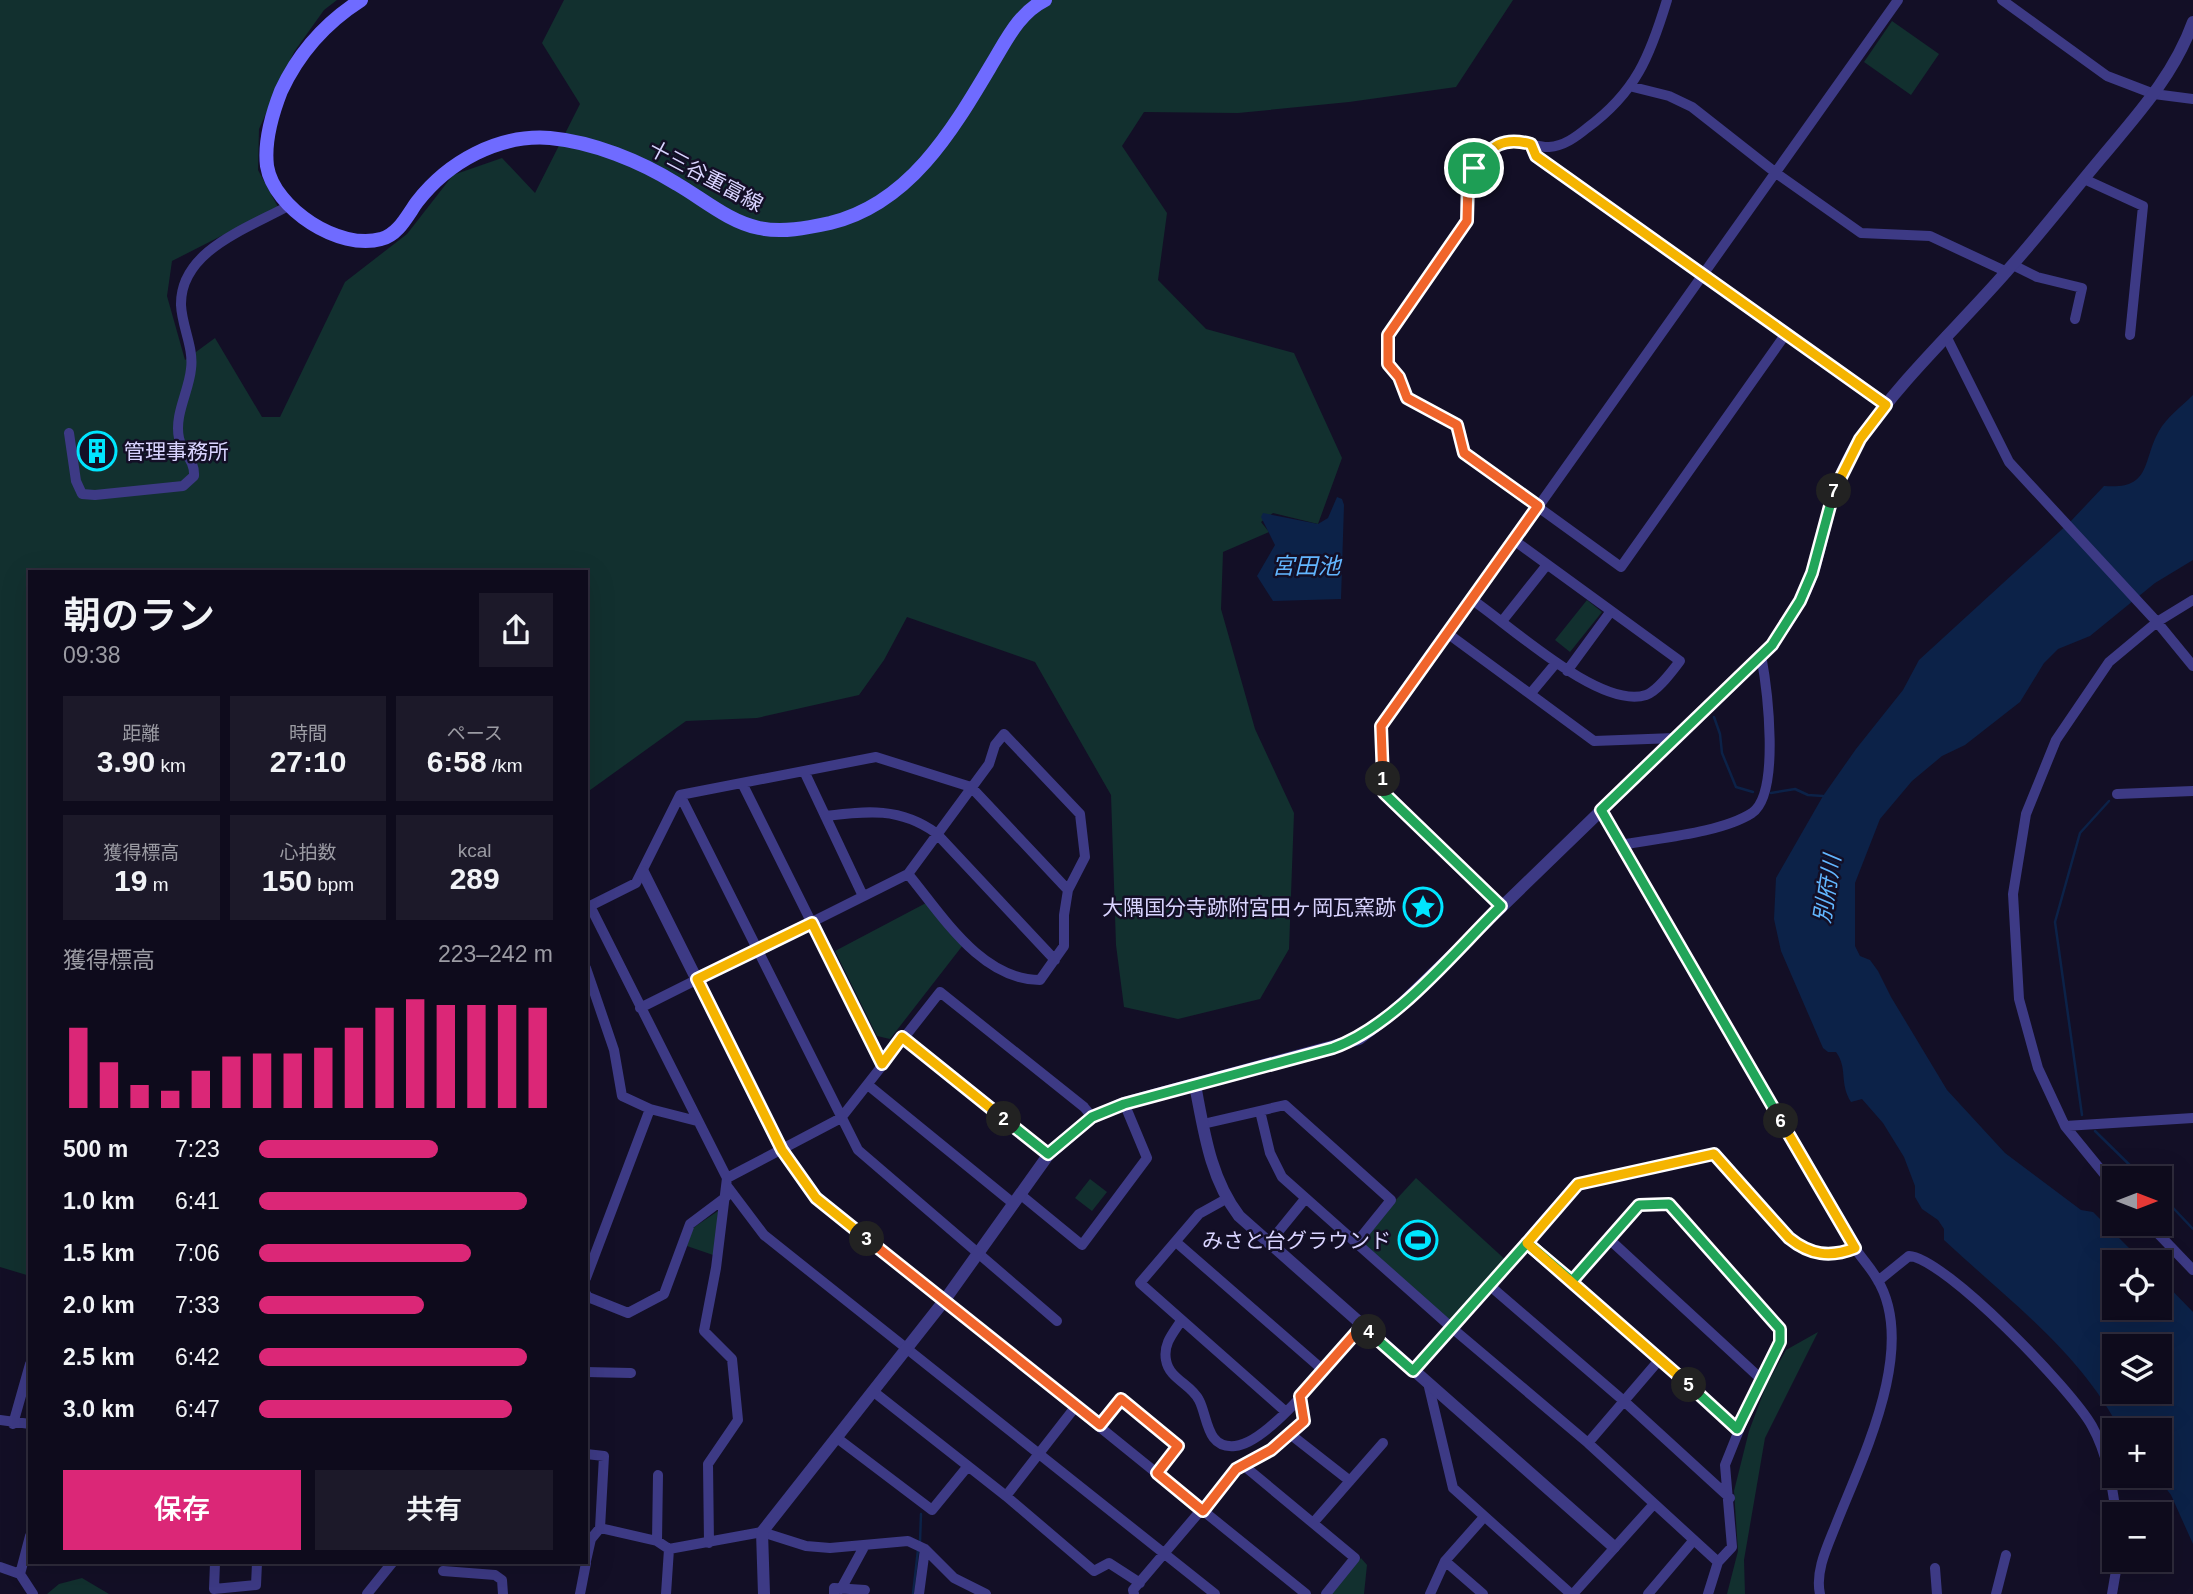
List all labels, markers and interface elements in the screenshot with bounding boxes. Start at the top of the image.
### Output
street label: 十三谷重富線 [645,136,767,216]
pin [1444,138,1504,198]
icon: arrive [1455,149,1493,187]
building icon: 管理事務所 [76,430,118,472]
place label: 管理事務所 [124,440,229,463]
pin: 7 [1816,474,1852,508]
text: 7 [1828,480,1839,501]
water label: 宮田池 [1272,553,1343,579]
button: share [479,593,553,667]
text: 朝のラン [63,595,215,637]
text: 09:38 [63,642,121,668]
text: 距離 [122,723,160,744]
text: 時間 [289,723,327,744]
text: ペース [447,723,503,744]
text: 3.90 [97,745,155,778]
text: 27:10 [270,745,346,778]
text: 6:58 [427,745,487,778]
text: km [155,755,186,776]
text: /km [487,755,523,776]
pin: 1 [1366,762,1400,796]
text: 1 [1377,768,1388,789]
text: kcal [458,840,492,861]
text: 獲得標高 [103,842,179,863]
text: 心拍数 [279,842,337,863]
water label: 別府川 [1809,850,1846,925]
text: 289 [450,862,500,895]
text: 19 [114,864,147,897]
text: 150 [262,864,312,897]
text: m [147,874,169,895]
text: bpm [312,874,354,895]
place icon: 大隅国分寺跡附宮田ヶ岡瓦窯跡 [1402,886,1444,928]
place label: 大隅国分寺跡附宮田ヶ岡瓦窯跡 [1102,896,1396,919]
text: 223–242 m [438,941,553,967]
text: 獲得標高 [63,947,155,973]
pin: 2 [986,1102,1021,1136]
pin: 6 [1764,1104,1798,1138]
text: 2 [998,1108,1009,1129]
text: 6 [1775,1110,1786,1131]
text: 500 m [63,1136,128,1162]
text: 7:23 [175,1136,220,1162]
north arrow [2102,1166,2172,1236]
map controls [2102,1166,2172,1572]
text: 1.0 km [63,1188,135,1214]
text: 6:41 [175,1188,220,1214]
sports icon: みさと台グラウンド [1397,1219,1439,1261]
pin: 3 [850,1222,884,1256]
text: 3 [861,1228,872,1249]
place label: みさと台グラウンド [1202,1229,1391,1252]
text: 1.5 km [63,1240,135,1266]
text: 7:06 [175,1240,220,1266]
button: locate [2102,1250,2172,1320]
text: 2.0 km [63,1292,135,1318]
text: 7:33 [175,1292,220,1318]
pin: 4 [1352,1314,1386,1350]
text: 4 [1363,1321,1374,1342]
button: layers [2102,1334,2172,1404]
text: 2.5 km [63,1344,135,1370]
text: 6:42 [175,1344,220,1370]
pin: 5 [1672,1368,1706,1402]
text: 5 [1683,1374,1694,1395]
text: 3.0 km [63,1396,135,1422]
text: 6:47 [175,1396,220,1422]
button: + [2102,1418,2172,1488]
button: 保存 [63,1470,301,1550]
button: 共有 [315,1470,553,1550]
button: − [2102,1502,2172,1572]

